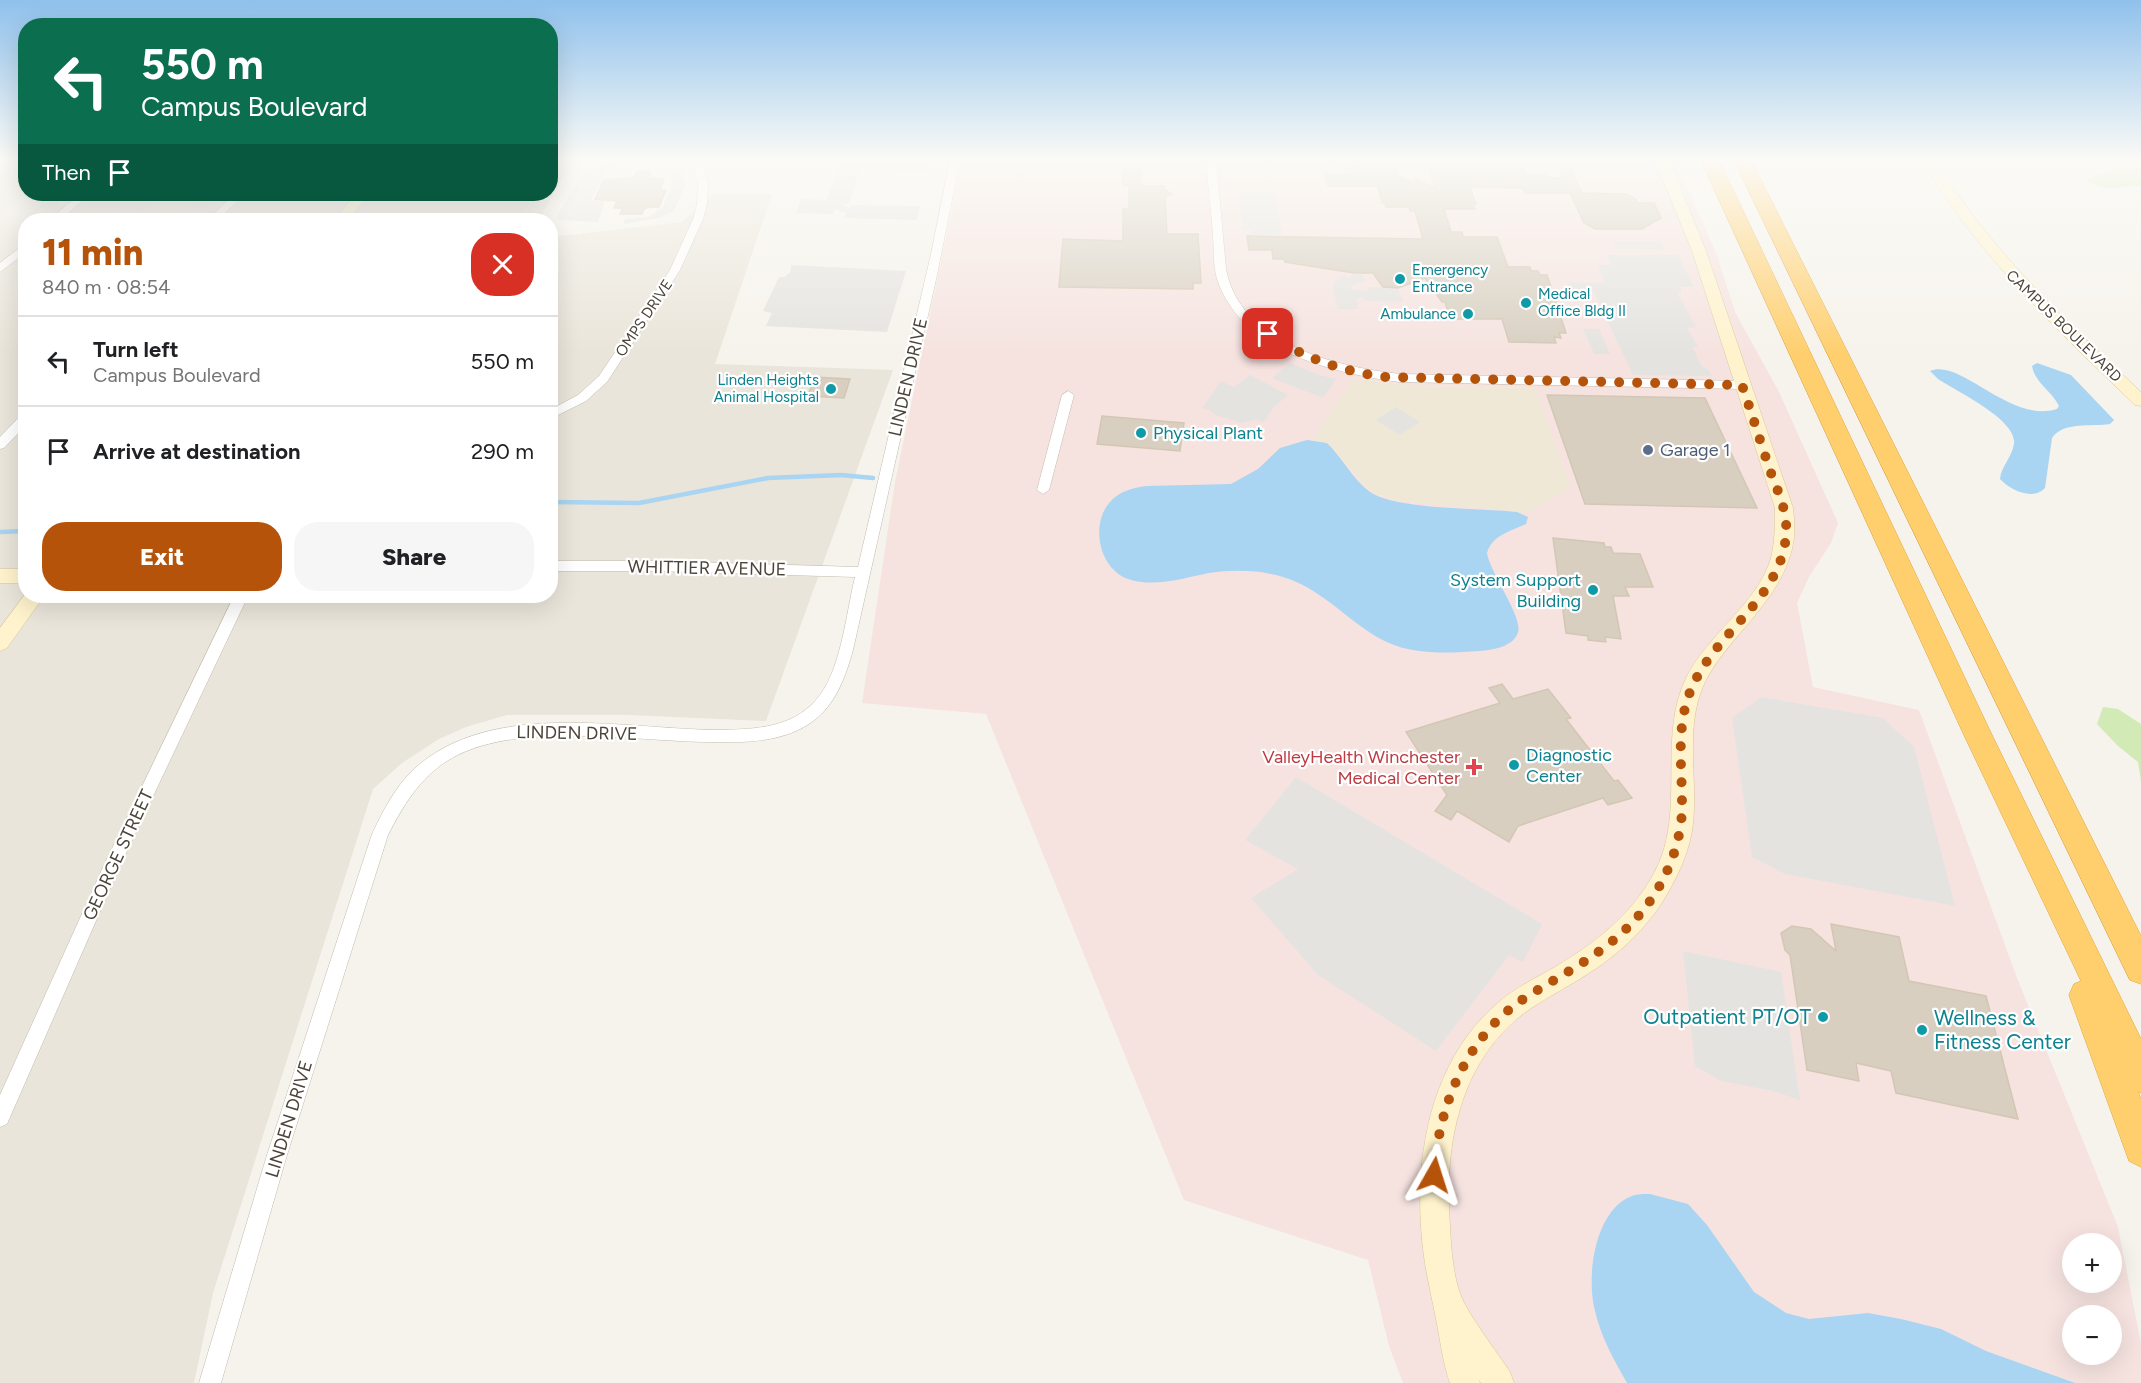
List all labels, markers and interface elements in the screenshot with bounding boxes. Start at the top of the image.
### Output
text: 550 m [141,39,264,90]
icon: left [42,42,120,120]
text: Campus Boulevard [141,90,367,123]
icon: arrive [103,156,136,189]
text: Then [42,159,91,186]
text: 11 min [42,231,143,274]
button: close [471,233,534,296]
place label: Emergency Entrance [1412,261,1488,296]
street label: CAMPUS BOULEVARD [2003,266,2125,386]
marker: Emergency Entrance [1393,272,1407,286]
text: 840 m · 08:54 [42,275,171,299]
street label: OMPS DRIVE [612,276,676,360]
place label: Medical Office Bldg II [1538,285,1626,320]
marker: Medical Office Bldg II [1519,296,1533,310]
place label: Ambulance [1380,305,1456,323]
marker: Ambulance [1461,307,1475,321]
pin [1242,308,1293,359]
street label: LINDEN DRIVE [884,315,932,439]
icon: arrive [1251,317,1284,350]
text: Turn left [93,336,179,363]
icon: left [42,345,75,378]
text: 550 m [470,348,534,375]
text: Campus Boulevard [93,363,261,387]
place label: Linden Heights Animal Hospital [714,371,819,406]
marker: Linden Heights Animal Hospital [824,382,838,396]
place label: Physical Plant [1153,422,1263,444]
marker: Physical Plant [1134,426,1148,440]
icon: arrive [42,435,75,468]
text: Arrive at destination [93,438,301,465]
text: 290 m [471,438,534,465]
place label: Garage 1 [1660,439,1730,461]
marker: Garage 1 [1641,443,1655,457]
button: Exit [42,522,282,591]
button: Share [294,522,534,591]
street label: WHITTIER AVENUE [627,556,787,580]
place label: System Support Building [1450,569,1581,612]
marker: System Support Building [1586,583,1600,597]
street label: LINDEN DRIVE [516,721,638,745]
place label: Diagnostic Center [1526,744,1612,787]
place label: ValleyHealth Winchester Medical Center [1262,746,1460,789]
marker: ValleyHealth Winchester Medical Center [1465,758,1483,776]
marker: Diagnostic Center [1507,758,1521,772]
street label: GEORGE STREET [78,786,158,924]
place label: Outpatient PT/OT [1643,1004,1811,1029]
place label: Wellness & Fitness Center [1934,1005,2071,1054]
marker: Outpatient PT/OT [1816,1010,1830,1024]
marker: Wellness & Fitness Center [1915,1023,1929,1037]
street label: LINDEN DRIVE [261,1058,317,1180]
position arrow [1402,1143,1466,1207]
map controls [2062,1233,2122,1365]
button: + [2062,1233,2122,1293]
button: − [2062,1305,2122,1365]

